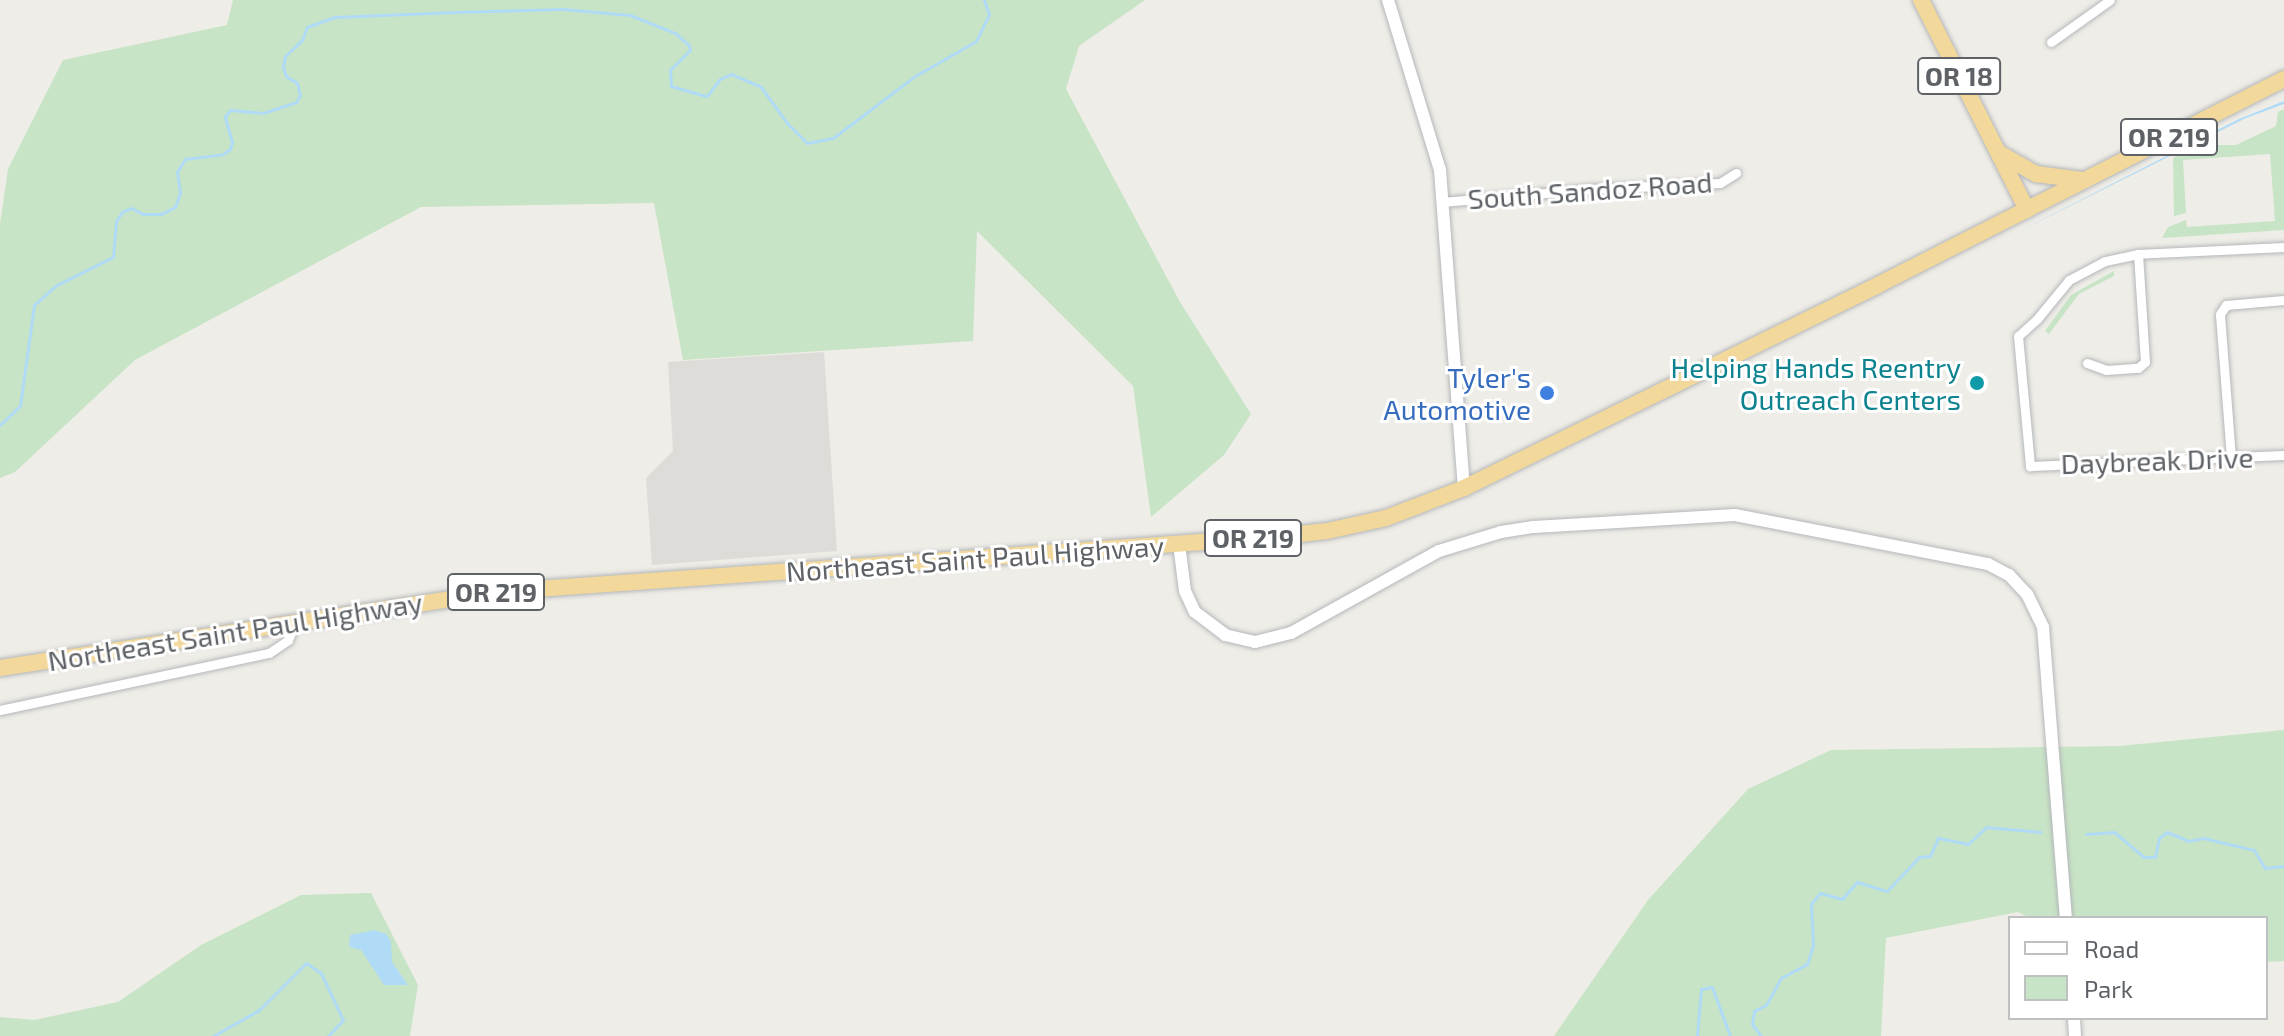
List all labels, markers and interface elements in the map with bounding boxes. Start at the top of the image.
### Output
road number: OR 18 [1917,54,2001,98]
road number: OR 219 [2119,115,2219,159]
street label: South Sandoz Road [1467,165,1713,215]
place label: Helping Hands Reentry Outreach Centers [1671,350,1961,416]
place label: Tyler's Automotive [1383,360,1531,426]
marker: Helping Hands Reentry Outreach Centers [1968,374,1986,392]
marker: Tyler's Automotive [1538,384,1556,402]
street label: Daybreak Drive [2060,440,2254,480]
road number: OR 219 [1203,516,1303,560]
street label: Northeast Saint Paul Highway [785,528,1165,588]
road number: OR 219 [446,570,546,614]
street label: Northeast Saint Paul Highway [45,585,425,677]
legend [2008,916,2268,1020]
text: Road [2084,934,2139,963]
text: Park [2084,974,2133,1003]

